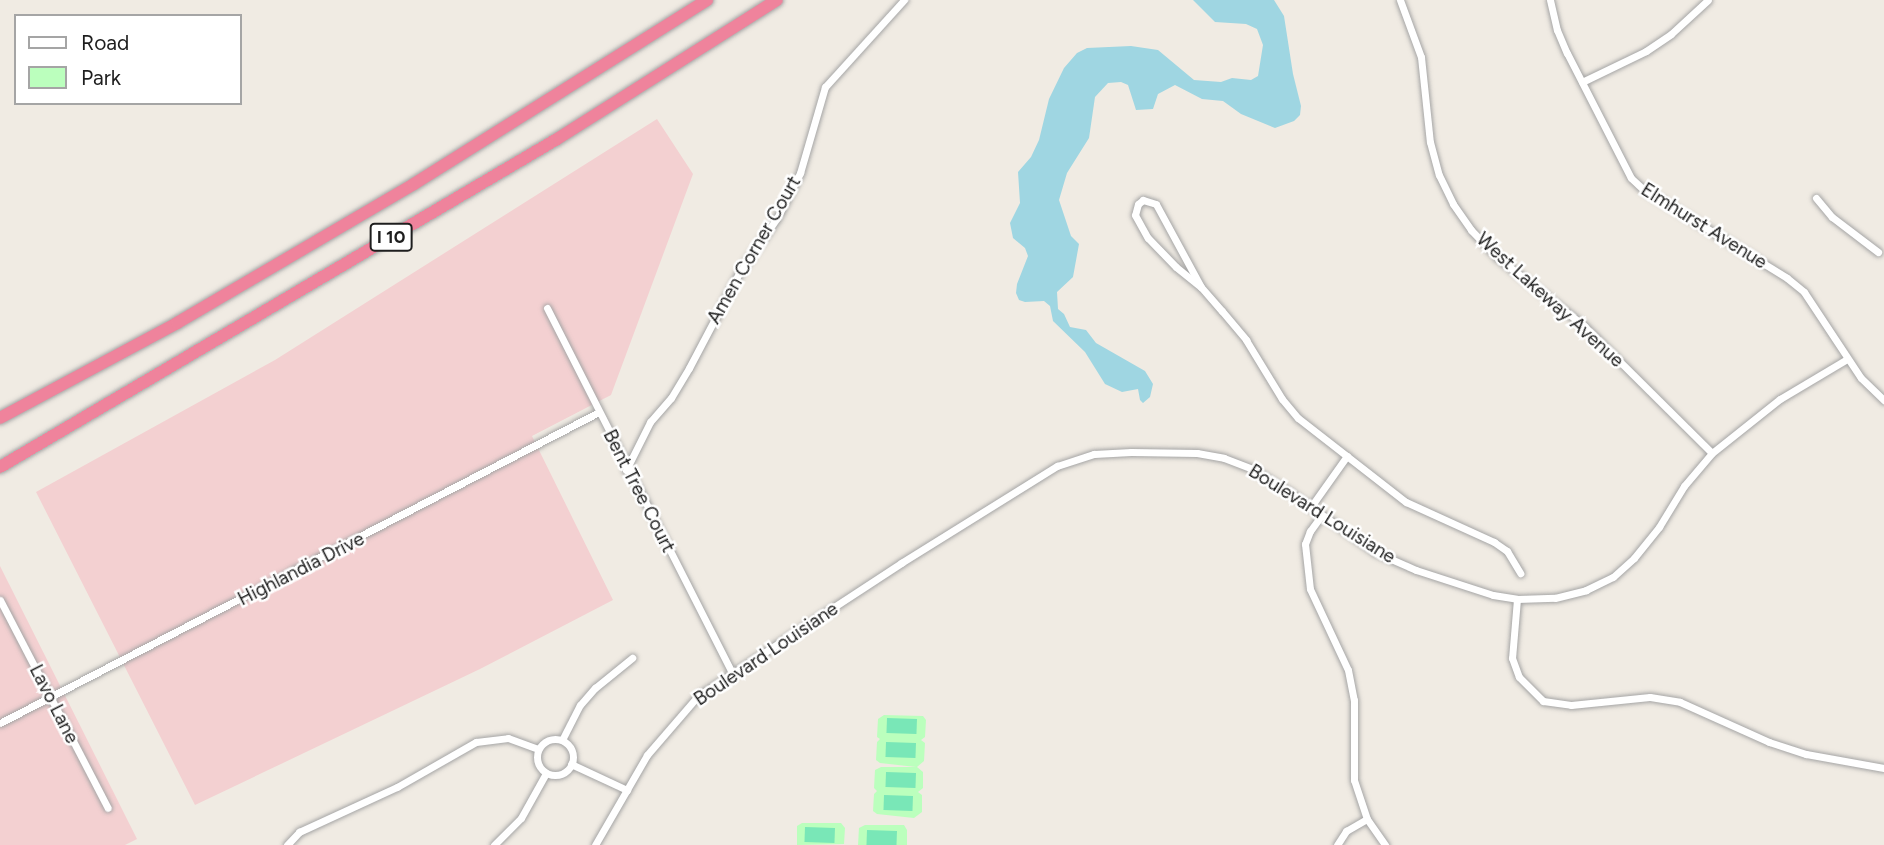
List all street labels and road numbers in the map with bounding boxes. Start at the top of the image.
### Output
street label: Amen Corner Court [702,172,806,328]
street label: Elmhurst Avenue [1637,178,1771,274]
road number: I 10 [368,222,414,251]
street label: West Lakeway Avenue [1472,228,1628,372]
street label: Bent Tree Court [598,426,680,556]
street label: Boulevard Louisiane [1244,460,1400,568]
street label: Highlandia Drive [234,527,368,611]
street label: Boulevard Louisiane [690,597,842,711]
street label: Lavo Lane [24,661,84,747]

